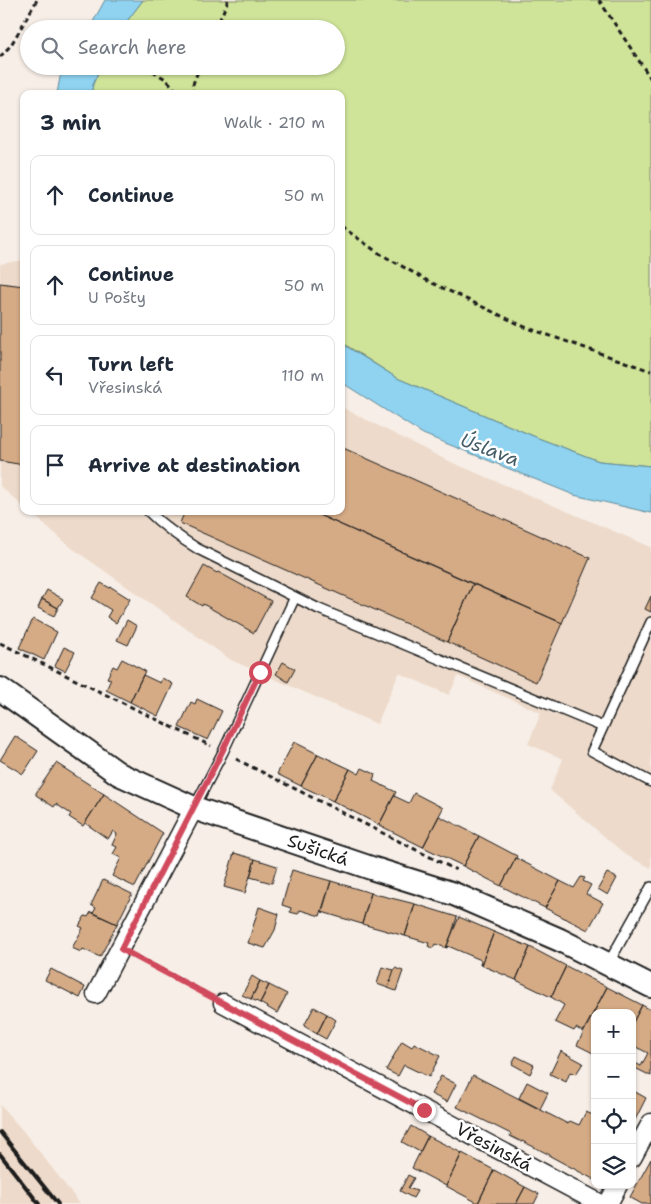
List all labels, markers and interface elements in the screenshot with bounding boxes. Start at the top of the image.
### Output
search box [20,20,345,75]
icon: search [38,34,66,62]
text: Search here [78,35,187,60]
text: 3 min [40,109,101,137]
text: Walk · 210 m [224,112,325,133]
icon: ahead [41,181,69,209]
text: Continue [88,183,174,208]
text: 50 m [284,185,324,206]
text: Continue [88,262,174,287]
icon: ahead [41,271,69,299]
text: 50 m [284,275,324,296]
text: U Pošty [88,287,146,308]
text: Turn left [88,352,174,377]
icon: left [41,361,69,389]
text: 110 m [281,365,324,386]
text: Vřesinská [88,377,162,398]
water label: Úslava [457,426,523,472]
icon: arrive [41,451,69,479]
text: Arrive at destination [88,453,300,478]
route start [249,661,272,684]
street label: Sušická [284,828,352,872]
map controls [591,1009,636,1189]
button: + [591,1009,636,1054]
button: − [591,1054,636,1099]
route end [413,1099,436,1122]
button: locate [591,1099,636,1144]
street label: Vřesinská [452,1117,536,1177]
button: layers [591,1144,636,1189]

